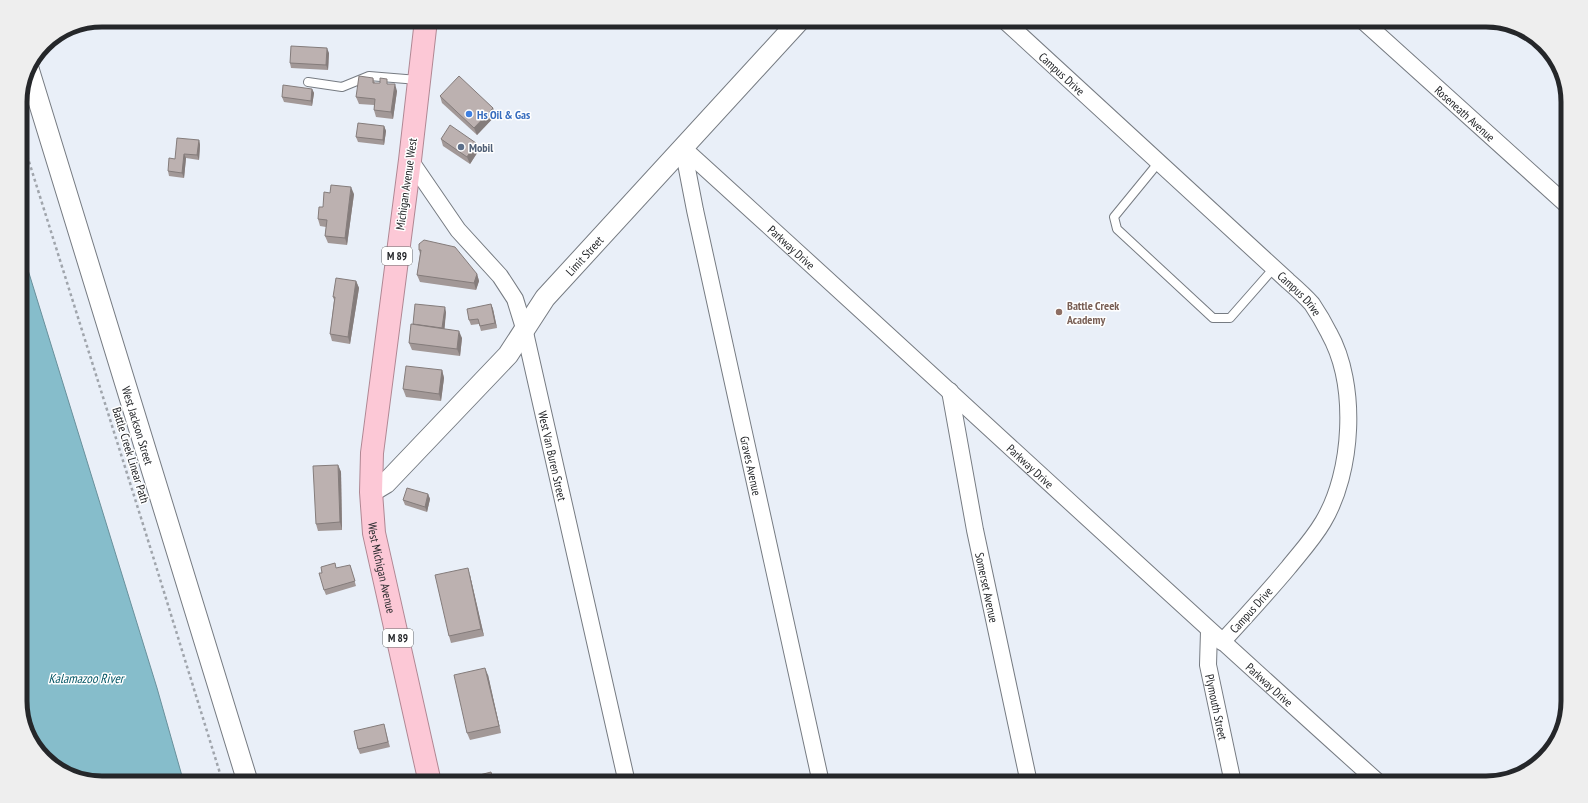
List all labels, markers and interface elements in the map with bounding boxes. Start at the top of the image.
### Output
street label: Campus Drive [1036,49,1088,98]
street label: Roseneath Avenue [1432,82,1498,144]
place label: Hs Oil & Gas [477,107,530,122]
marker: Hs Oil & Gas [464,109,474,119]
street label: Michigan Avenue West [392,136,420,231]
place label: Mobil [469,140,493,155]
marker: Mobil [456,142,466,152]
street label: Parkway Drive [765,222,818,272]
street label: Limit Street [562,232,606,279]
road number: M 89 [382,247,412,265]
street label: Campus Drive [1275,268,1325,318]
place label: Battle Creek Academy [1066,298,1119,327]
marker: Battle Creek Academy [1054,307,1064,317]
street label: West Jackson Street [119,384,157,467]
street label: Battle Creek Linear Path [109,405,153,505]
street label: West Van Buren Street [535,409,571,503]
street label: Graves Avenue [737,435,765,497]
street label: Parkway Drive [1004,441,1057,491]
street label: West Michigan Avenue [366,522,399,615]
street label: Somerset Avenue [972,551,1002,624]
street label: Campus Drive [1226,584,1276,636]
road number: M 89 [383,629,413,647]
street label: Parkway Drive [1243,659,1296,710]
water label: Kalamazoo River [49,670,126,687]
street label: Plymouth Street [1203,673,1231,742]

